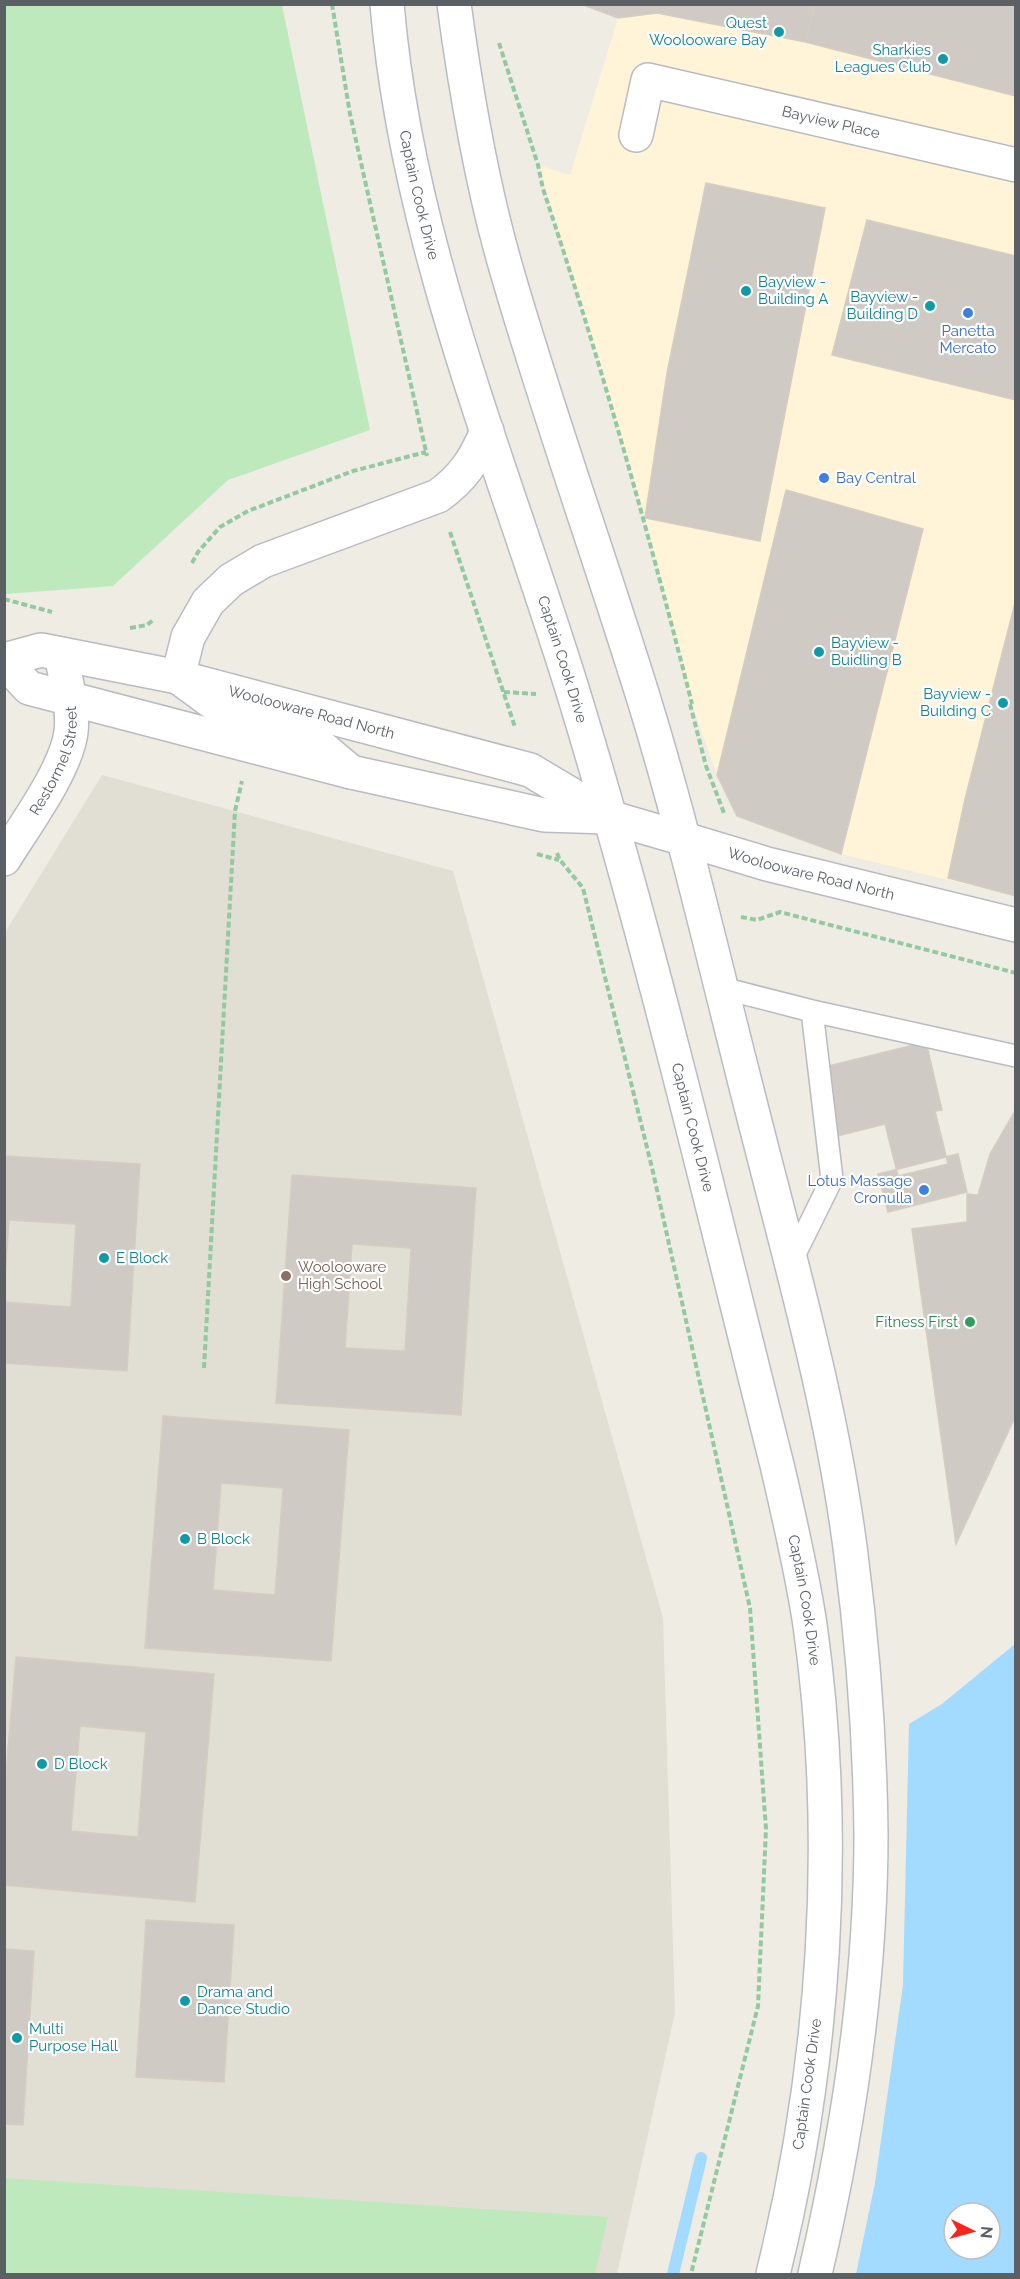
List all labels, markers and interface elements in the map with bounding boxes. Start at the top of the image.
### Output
place label: Quest Woolooware Bay [649,14,767,49]
marker: Quest Woolooware Bay [772,25,786,39]
place label: Sharkies Leagues Club [835,41,931,76]
marker: Sharkies Leagues Club [936,52,950,66]
street label: Bayview Place [780,102,882,142]
street label: Captain Cook Drive [396,129,443,262]
place label: Bayview - Building A [758,273,828,308]
marker: Bayview - Building A [739,284,753,298]
place label: Bayview - Building D [847,288,918,323]
marker: Bayview - Building D [923,299,937,313]
marker: Panetta Mercato [961,306,975,320]
place label: Panetta Mercato [939,322,997,357]
place label: Bay Central [836,469,917,487]
marker: Bay Central [817,471,831,485]
street label: Captain Cook Drive [534,593,591,725]
place label: Bayview - Buidling B [831,634,902,669]
marker: Bayview - Buidling B [812,645,826,659]
street label: Woolooware Road North [226,682,397,743]
place label: Bayview - Building C [920,685,991,720]
marker: Bayview - Building C [996,696,1010,710]
street label: Restormel Street [26,705,81,819]
street label: Woolooware Road North [726,844,896,904]
street label: Captain Cook Drive [668,1061,718,1194]
place label: Lotus Massage Cronulla [808,1172,912,1207]
marker: Lotus Massage Cronulla [917,1183,931,1197]
place label: E Block [116,1249,168,1267]
marker: E Block [97,1251,111,1265]
place label: Woolooware High School [298,1258,386,1293]
marker: Woolooware High School [279,1269,293,1283]
place label: Fitness First [875,1313,958,1331]
marker: Fitness First [963,1315,977,1329]
place label: B Block [197,1530,250,1548]
marker: B Block [178,1532,192,1546]
street label: Captain Cook Drive [784,1533,824,1667]
place label: D Block [54,1755,108,1773]
marker: D Block [35,1757,49,1771]
place label: Drama and Dance Studio [197,1983,290,2018]
marker: Drama and Dance Studio [178,1994,192,2008]
street label: Captain Cook Drive [789,2017,825,2151]
place label: Multi Purpose Hall [29,2020,119,2055]
marker: Multi Purpose Hall [10,2031,24,2045]
north arrow [942,2201,1002,2261]
text: N [976,2225,996,2239]

